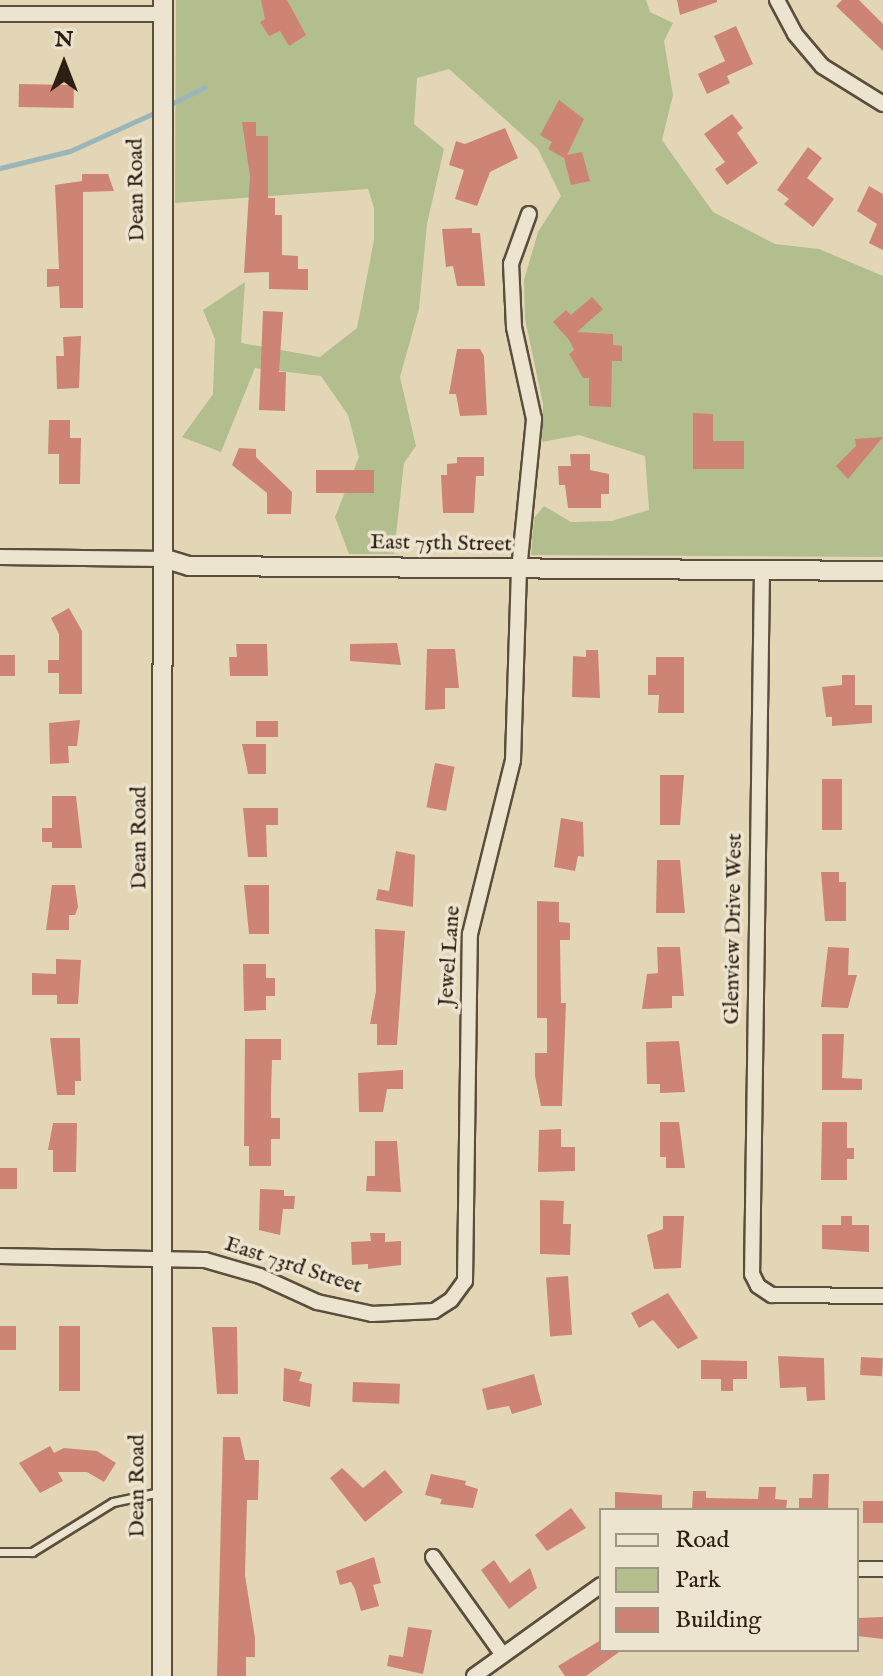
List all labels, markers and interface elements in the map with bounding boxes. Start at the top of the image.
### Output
north arrow [24,24,104,104]
text: N [54,26,74,54]
street label: Dean Road [123,138,151,242]
street label: East 75th Street [370,530,512,558]
street label: Dean Road [127,786,153,890]
street label: Glenview Drive West [719,833,749,1025]
street label: Jewel Lane [433,905,467,1007]
street label: East 73rd Street [221,1231,365,1301]
street label: Dean Road [125,1434,151,1538]
legend [599,1508,859,1652]
text: Road [675,1525,729,1556]
text: Park [675,1565,721,1596]
text: Building [675,1605,761,1636]

